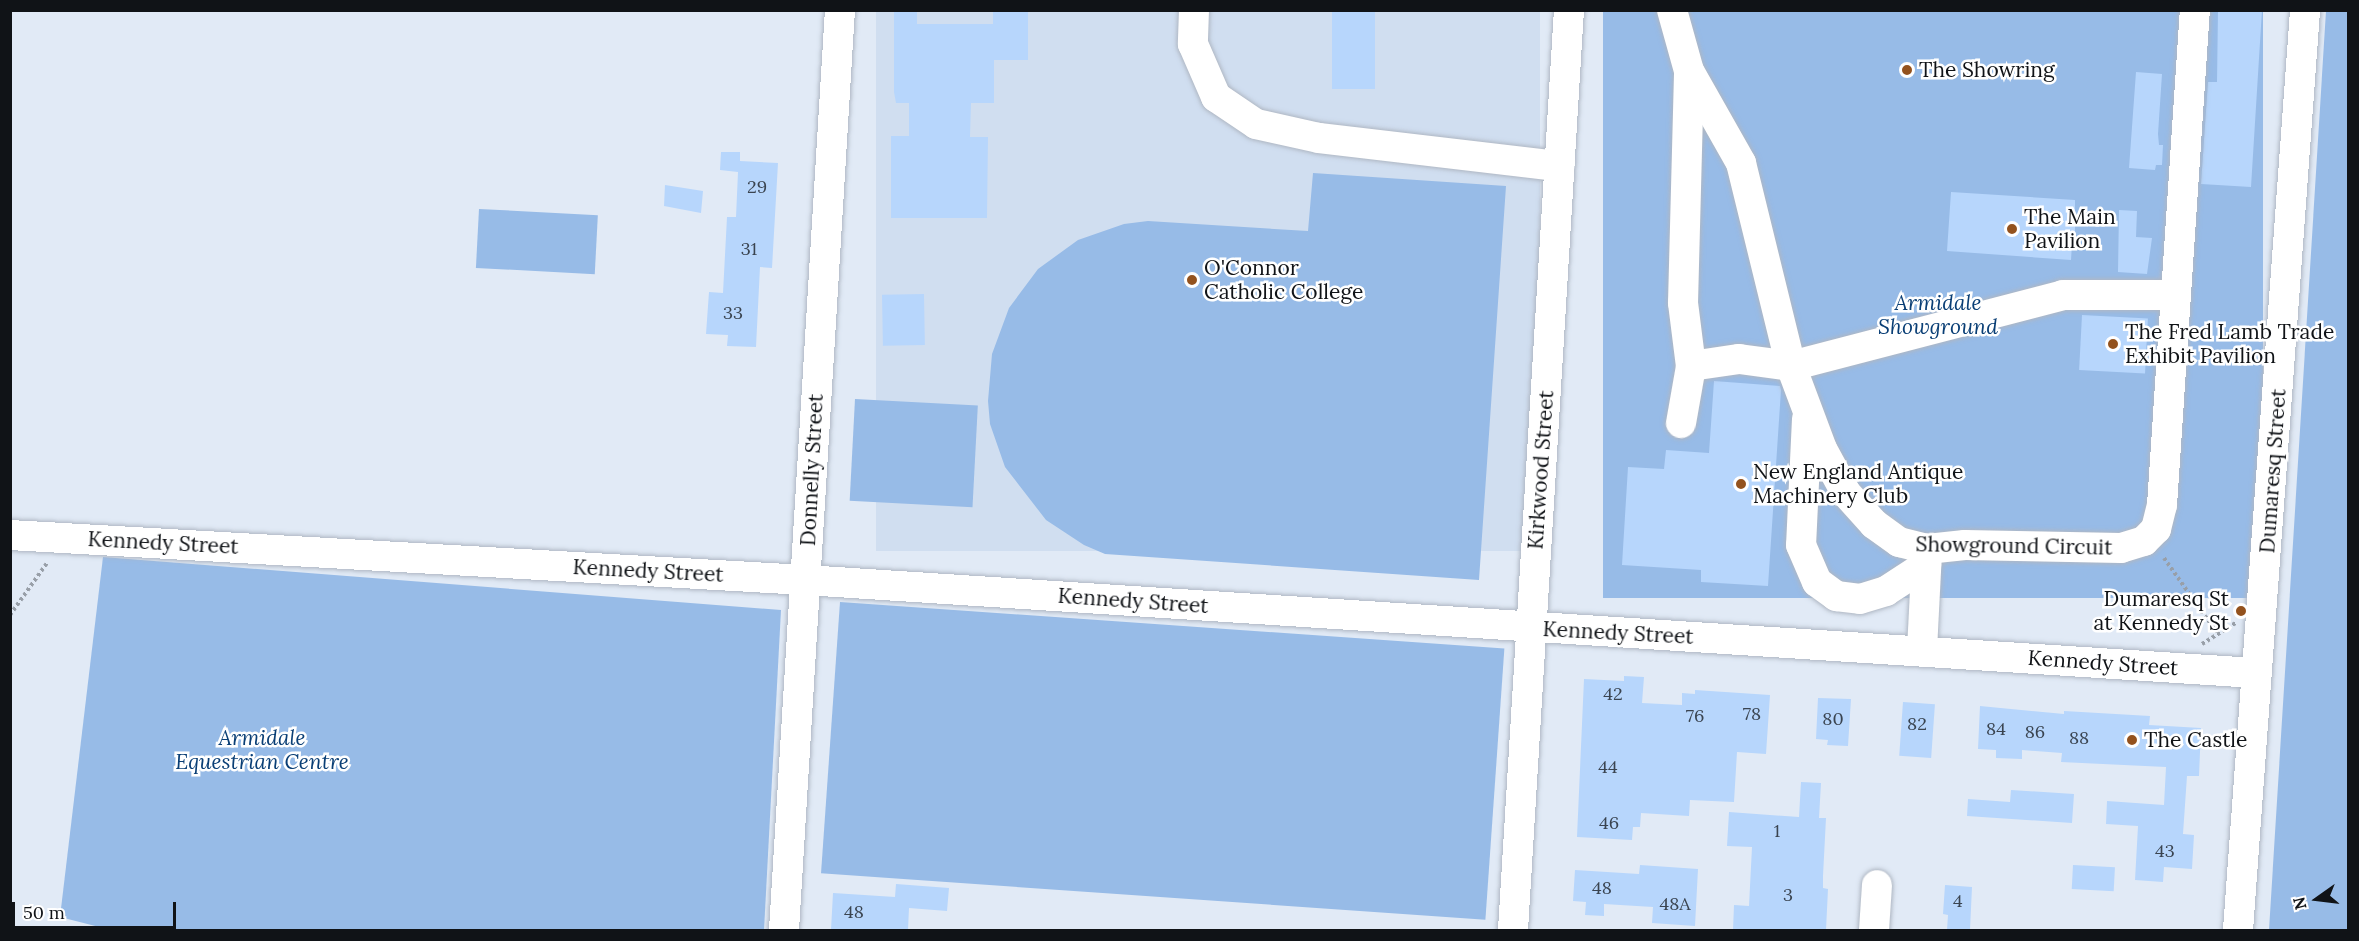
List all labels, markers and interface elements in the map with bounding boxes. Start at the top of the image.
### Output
place label: The Showring [1919,57,2055,83]
marker: The Showring [1900,63,1914,77]
house number: 29 [747,176,767,198]
place label: The Main Pavilion [2024,204,2116,254]
marker: The Main Pavilion [2005,222,2019,236]
house number: 31 [741,238,757,260]
place label: O'Connor Catholic College [1204,255,1363,305]
marker: O'Connor Catholic College [1185,273,1199,287]
park label: Armidale Showground [1878,290,1998,340]
house number: 33 [723,302,743,324]
place label: The Fred Lamb Trade Exhibit Pavilion [2125,319,2334,369]
marker: The Fred Lamb Trade Exhibit Pavilion [2106,337,2120,351]
street label: Dumaresq Street [2255,388,2291,554]
street label: Kirkwood Street [1523,390,1559,550]
street label: Donnelly Street [795,393,829,547]
place label: New England Antique Machinery Club [1753,459,1963,509]
marker: New England Antique Machinery Club [1734,477,1748,491]
street label: Kennedy Street [87,526,239,560]
street label: Showground Circuit [1915,532,2113,560]
street label: Kennedy Street [572,554,724,588]
street label: Kennedy Street [1057,583,1209,619]
place label: Dumaresq St at Kennedy St [2093,586,2229,636]
marker: Dumaresq St at Kennedy St [2234,604,2248,618]
street label: Kennedy Street [1542,616,1694,650]
street label: Kennedy Street [2027,645,2179,681]
house number: 42 [1603,683,1623,705]
house number: 78 [1743,703,1761,725]
house number: 76 [1686,705,1704,727]
house number: 80 [1822,708,1844,730]
house number: 82 [1907,713,1927,735]
house number: 84 [1986,718,2006,740]
house number: 86 [2025,721,2045,743]
park label: Armidale Equestrian Centre [175,725,349,775]
house number: 88 [2069,727,2089,749]
place label: The Castle [2144,727,2247,753]
marker: The Castle [2125,733,2139,747]
house number: 44 [1598,756,1618,778]
house number: 46 [1599,812,1619,834]
house number: 1 [1774,820,1780,842]
house number: 43 [2155,840,2175,862]
north arrow [2287,869,2347,929]
house number: 48 [1592,877,1612,899]
house number: 3 [1783,884,1793,906]
scale bar [15,890,178,928]
house number: 4 [1953,890,1963,912]
house number: 48A [1659,893,1691,915]
text: N [2288,895,2311,912]
text: 50 m [23,901,65,924]
house number: 48 [844,901,864,923]

